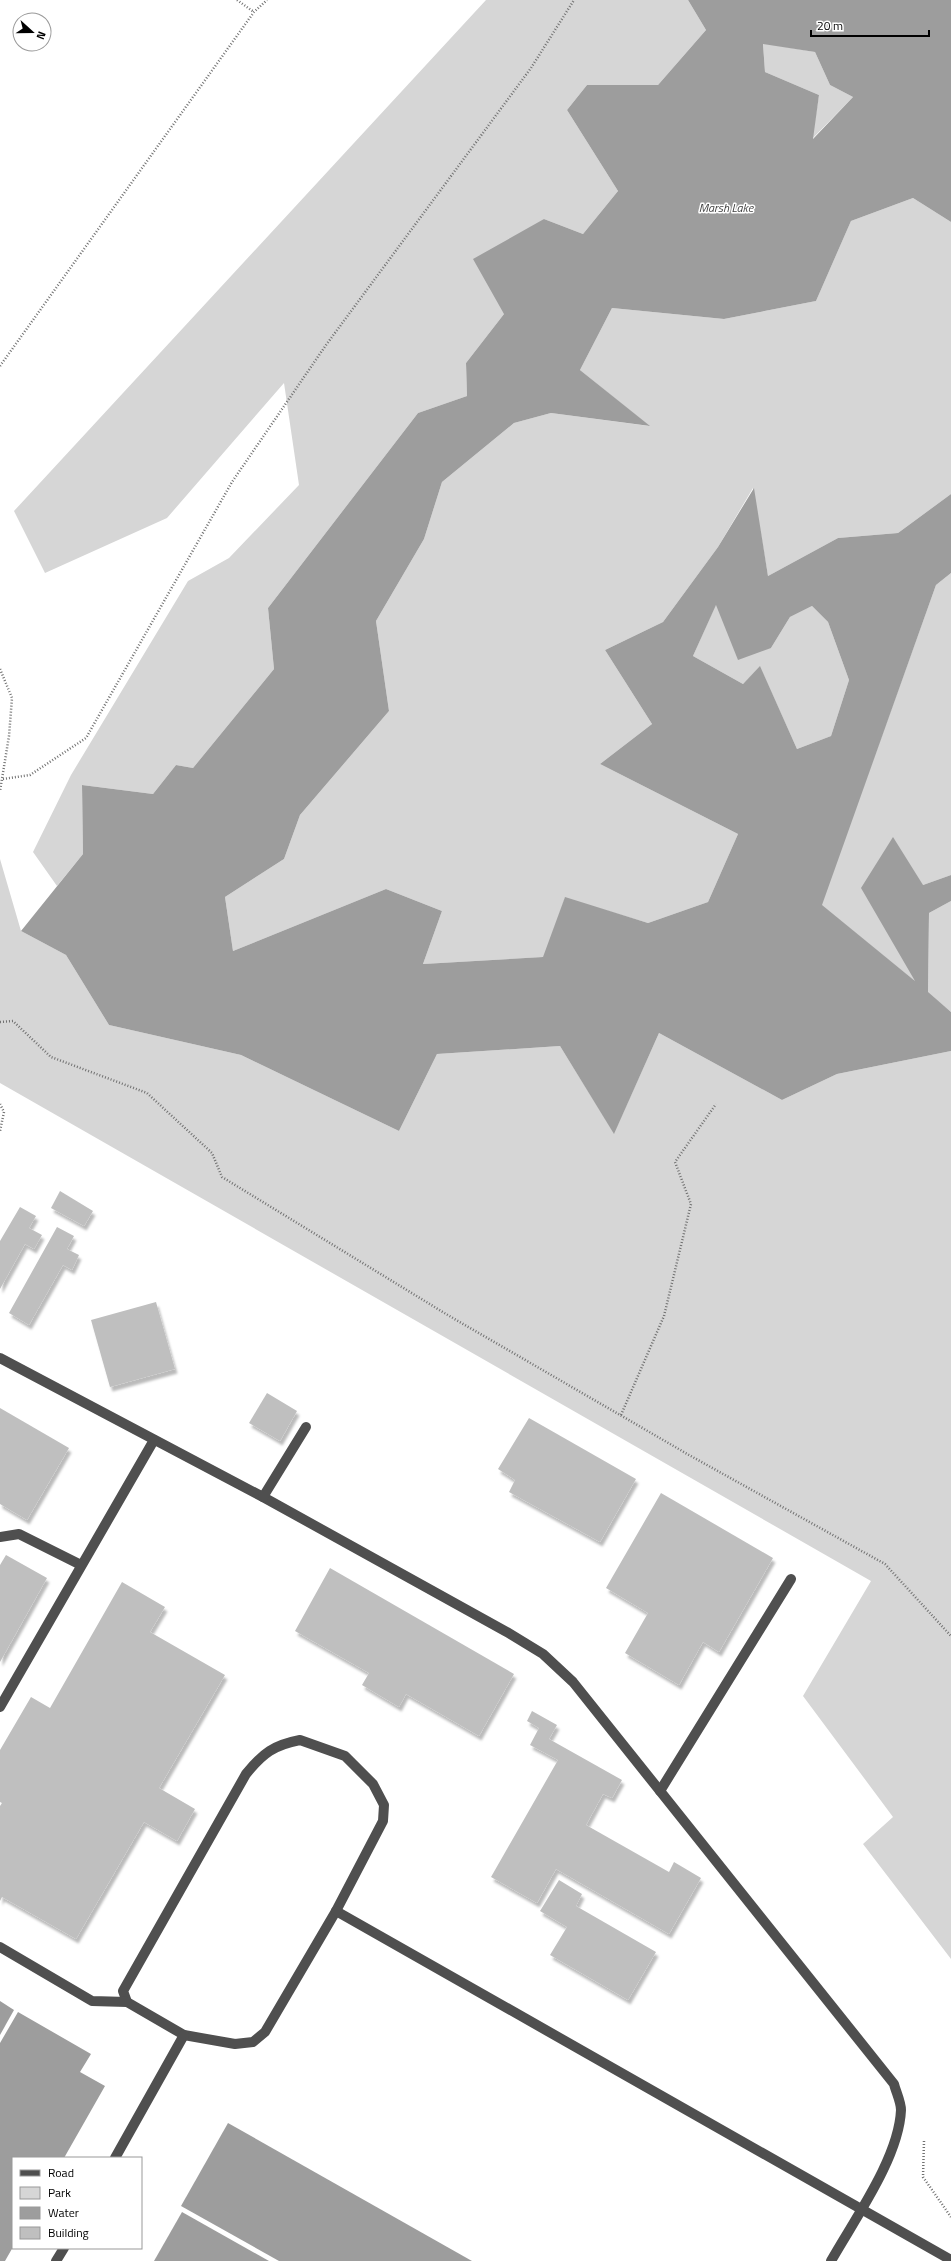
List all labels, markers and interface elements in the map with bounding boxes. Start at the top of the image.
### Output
north arrow [12,12,52,52]
scale bar [811,12,929,38]
text: 20 m [817,16,843,35]
text: N [33,29,50,42]
water label: Marsh Lake [699,198,755,217]
legend [12,2157,142,2249]
text: Road [48,2163,74,2182]
text: Park [48,2183,71,2202]
text: Water [48,2203,79,2222]
text: Building [48,2223,89,2242]

